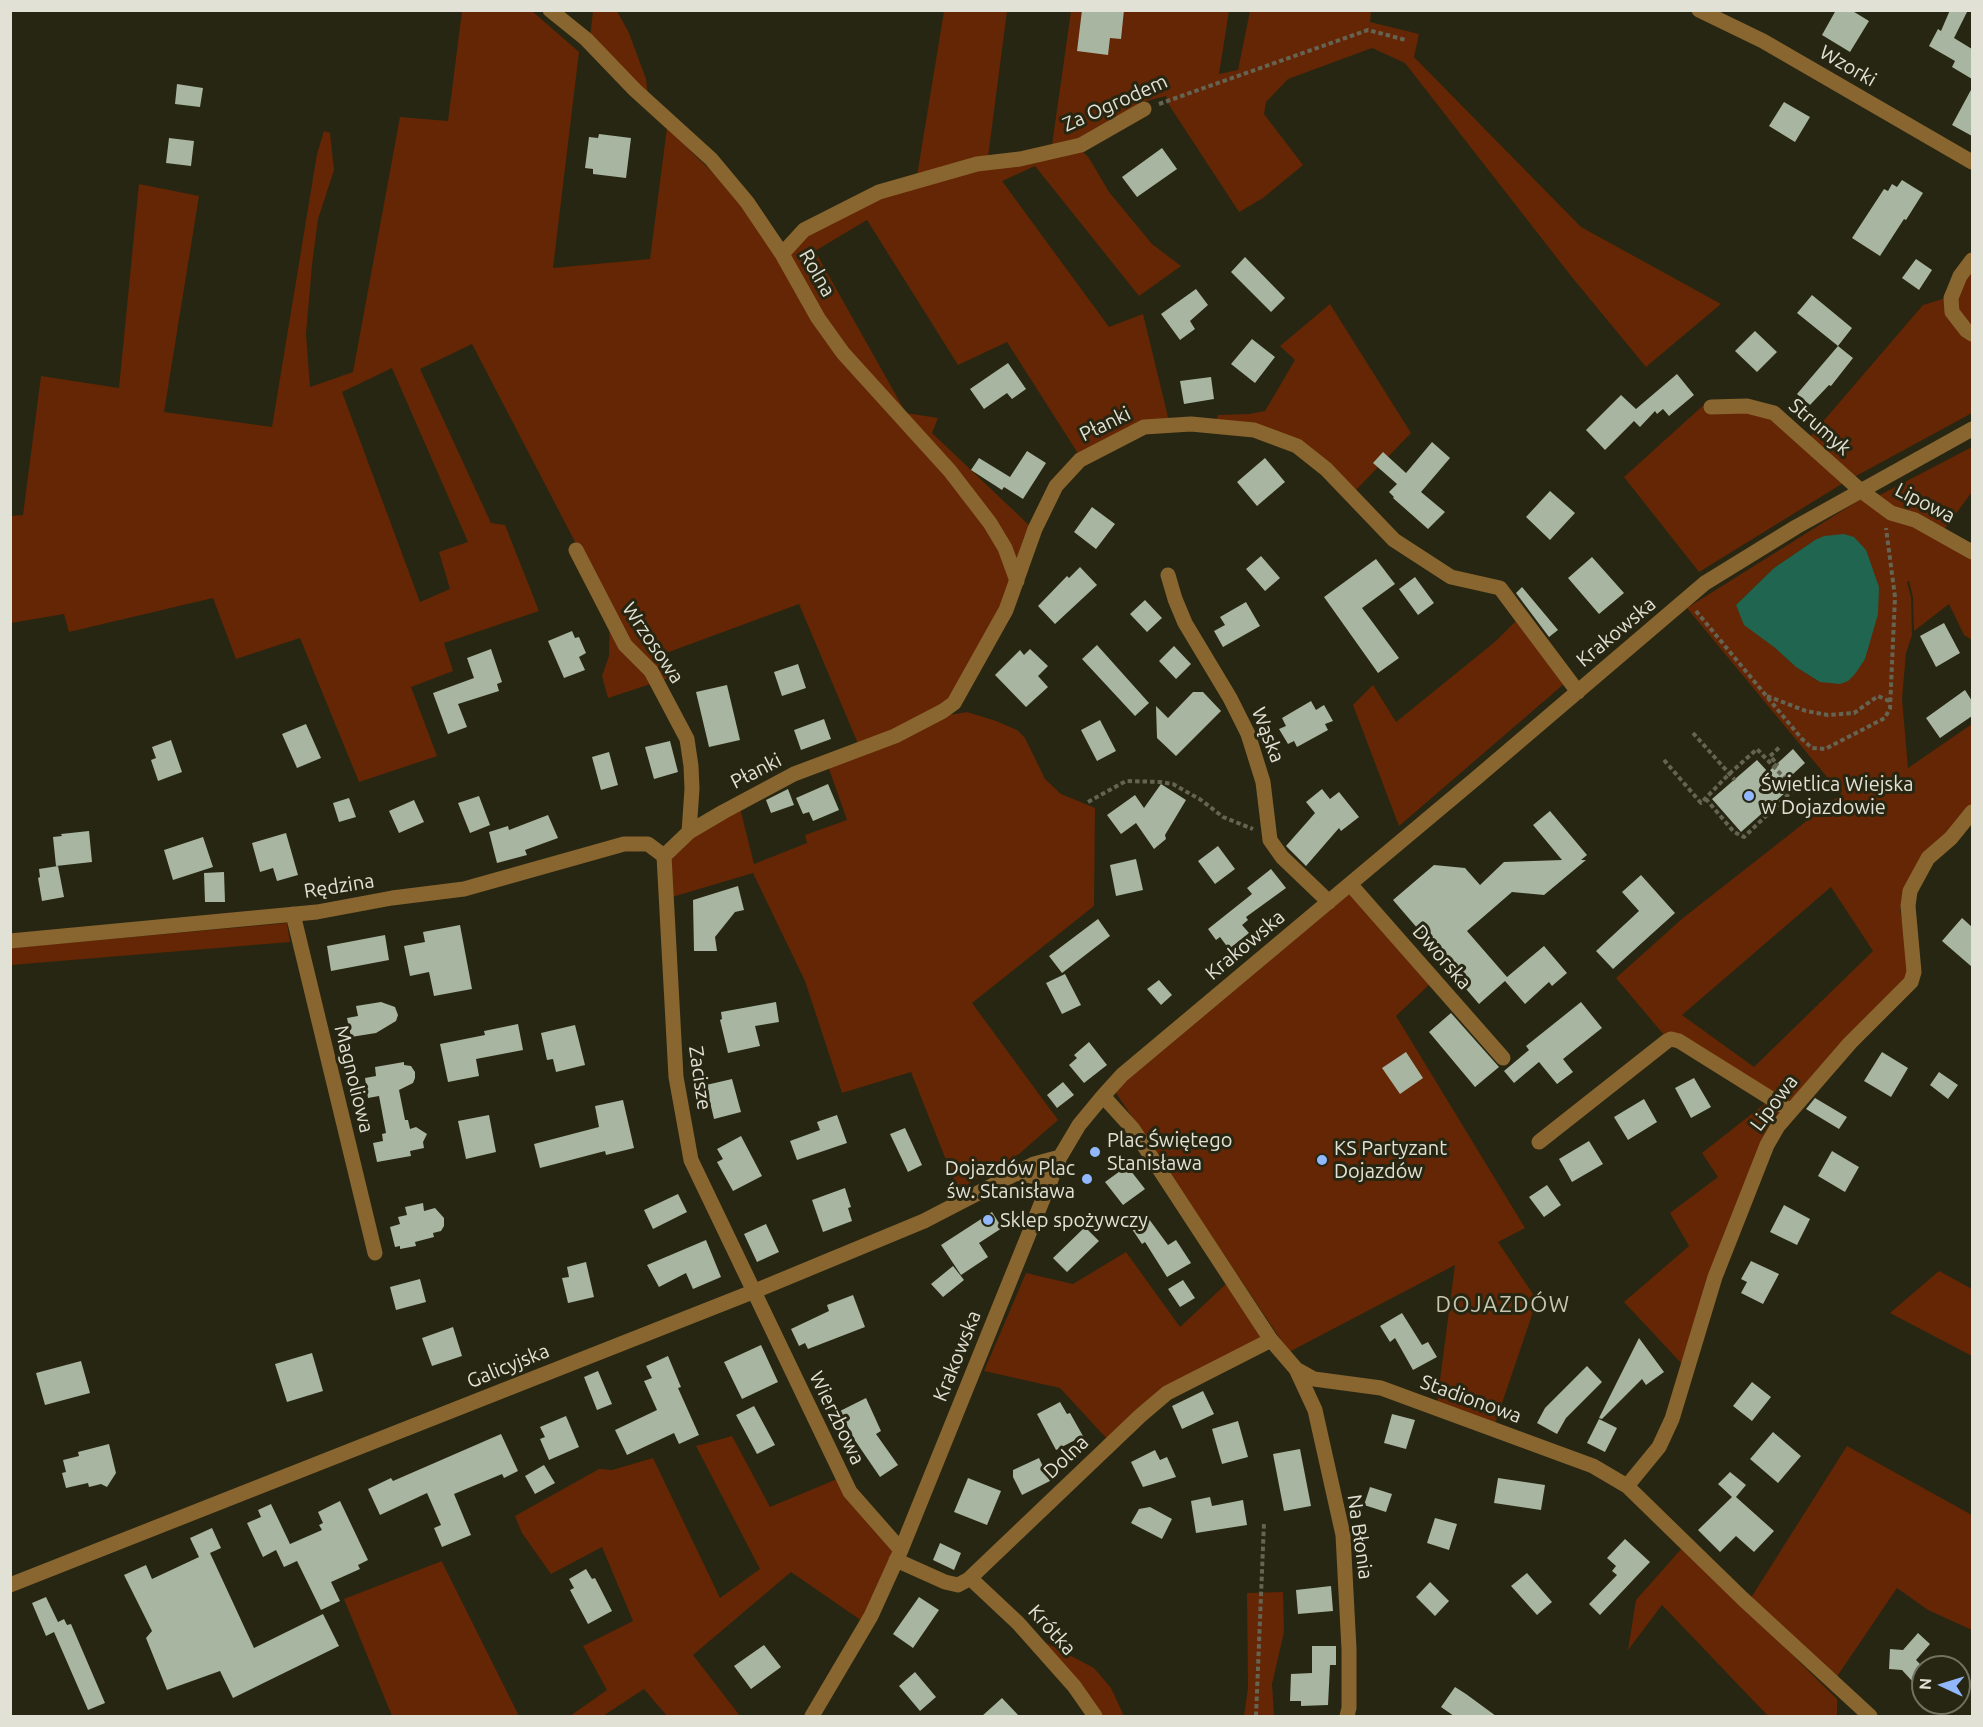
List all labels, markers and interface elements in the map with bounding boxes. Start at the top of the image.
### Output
street label: Wzorki [1815,40,1881,92]
street label: Za Ogrodem [1059,69,1171,137]
street label: Rolna [794,245,840,301]
street label: Strumyk [1784,394,1856,460]
street label: Płanki [1075,401,1135,447]
street label: Lipowa [1891,478,1959,528]
street label: Krakowska [1572,592,1660,672]
street label: Wrzosowa [617,598,689,688]
street label: Wąska [1247,704,1289,766]
street label: Płanki [726,748,786,794]
place label: Świetlica Wiejska w Dojazdowie [1761,772,1914,819]
marker: Świetlica Wiejska w Dojazdowie [1742,789,1756,803]
street label: Rędzina [302,869,376,903]
street label: Krakowska [1201,905,1289,985]
street label: Dworska [1407,920,1477,994]
street label: Magnoliowa [329,1023,379,1135]
street label: Zacisze [684,1044,716,1112]
street label: Lipowa [1745,1070,1803,1136]
place label: Plac Świętego Stanisława [1107,1128,1232,1175]
place label: KS Partyzant Dojazdów [1334,1136,1447,1183]
marker: Plac Świętego Stanisława [1088,1145,1102,1159]
marker: KS Partyzant Dojazdów [1315,1153,1329,1167]
place label: Dojazdów Plac św. Stanisława [945,1156,1075,1203]
marker: Dojazdów Plac św. Stanisława [1080,1172,1094,1186]
place label: Sklep spożywczy [1000,1208,1148,1232]
marker: Sklep spożywczy [981,1213,995,1227]
district label: DOJAZDÓW [1435,1292,1571,1318]
street label: Krakowska [928,1307,986,1405]
street label: Galicyjska [463,1339,553,1393]
street label: Wierzbowa [804,1367,870,1469]
street label: Stadionowa [1417,1370,1525,1428]
street label: Dolna [1039,1430,1093,1484]
street label: Na Błonia [1342,1493,1378,1581]
street label: Krótka [1023,1600,1081,1660]
north arrow [1911,1655,1971,1715]
text: N [1916,1677,1934,1690]

